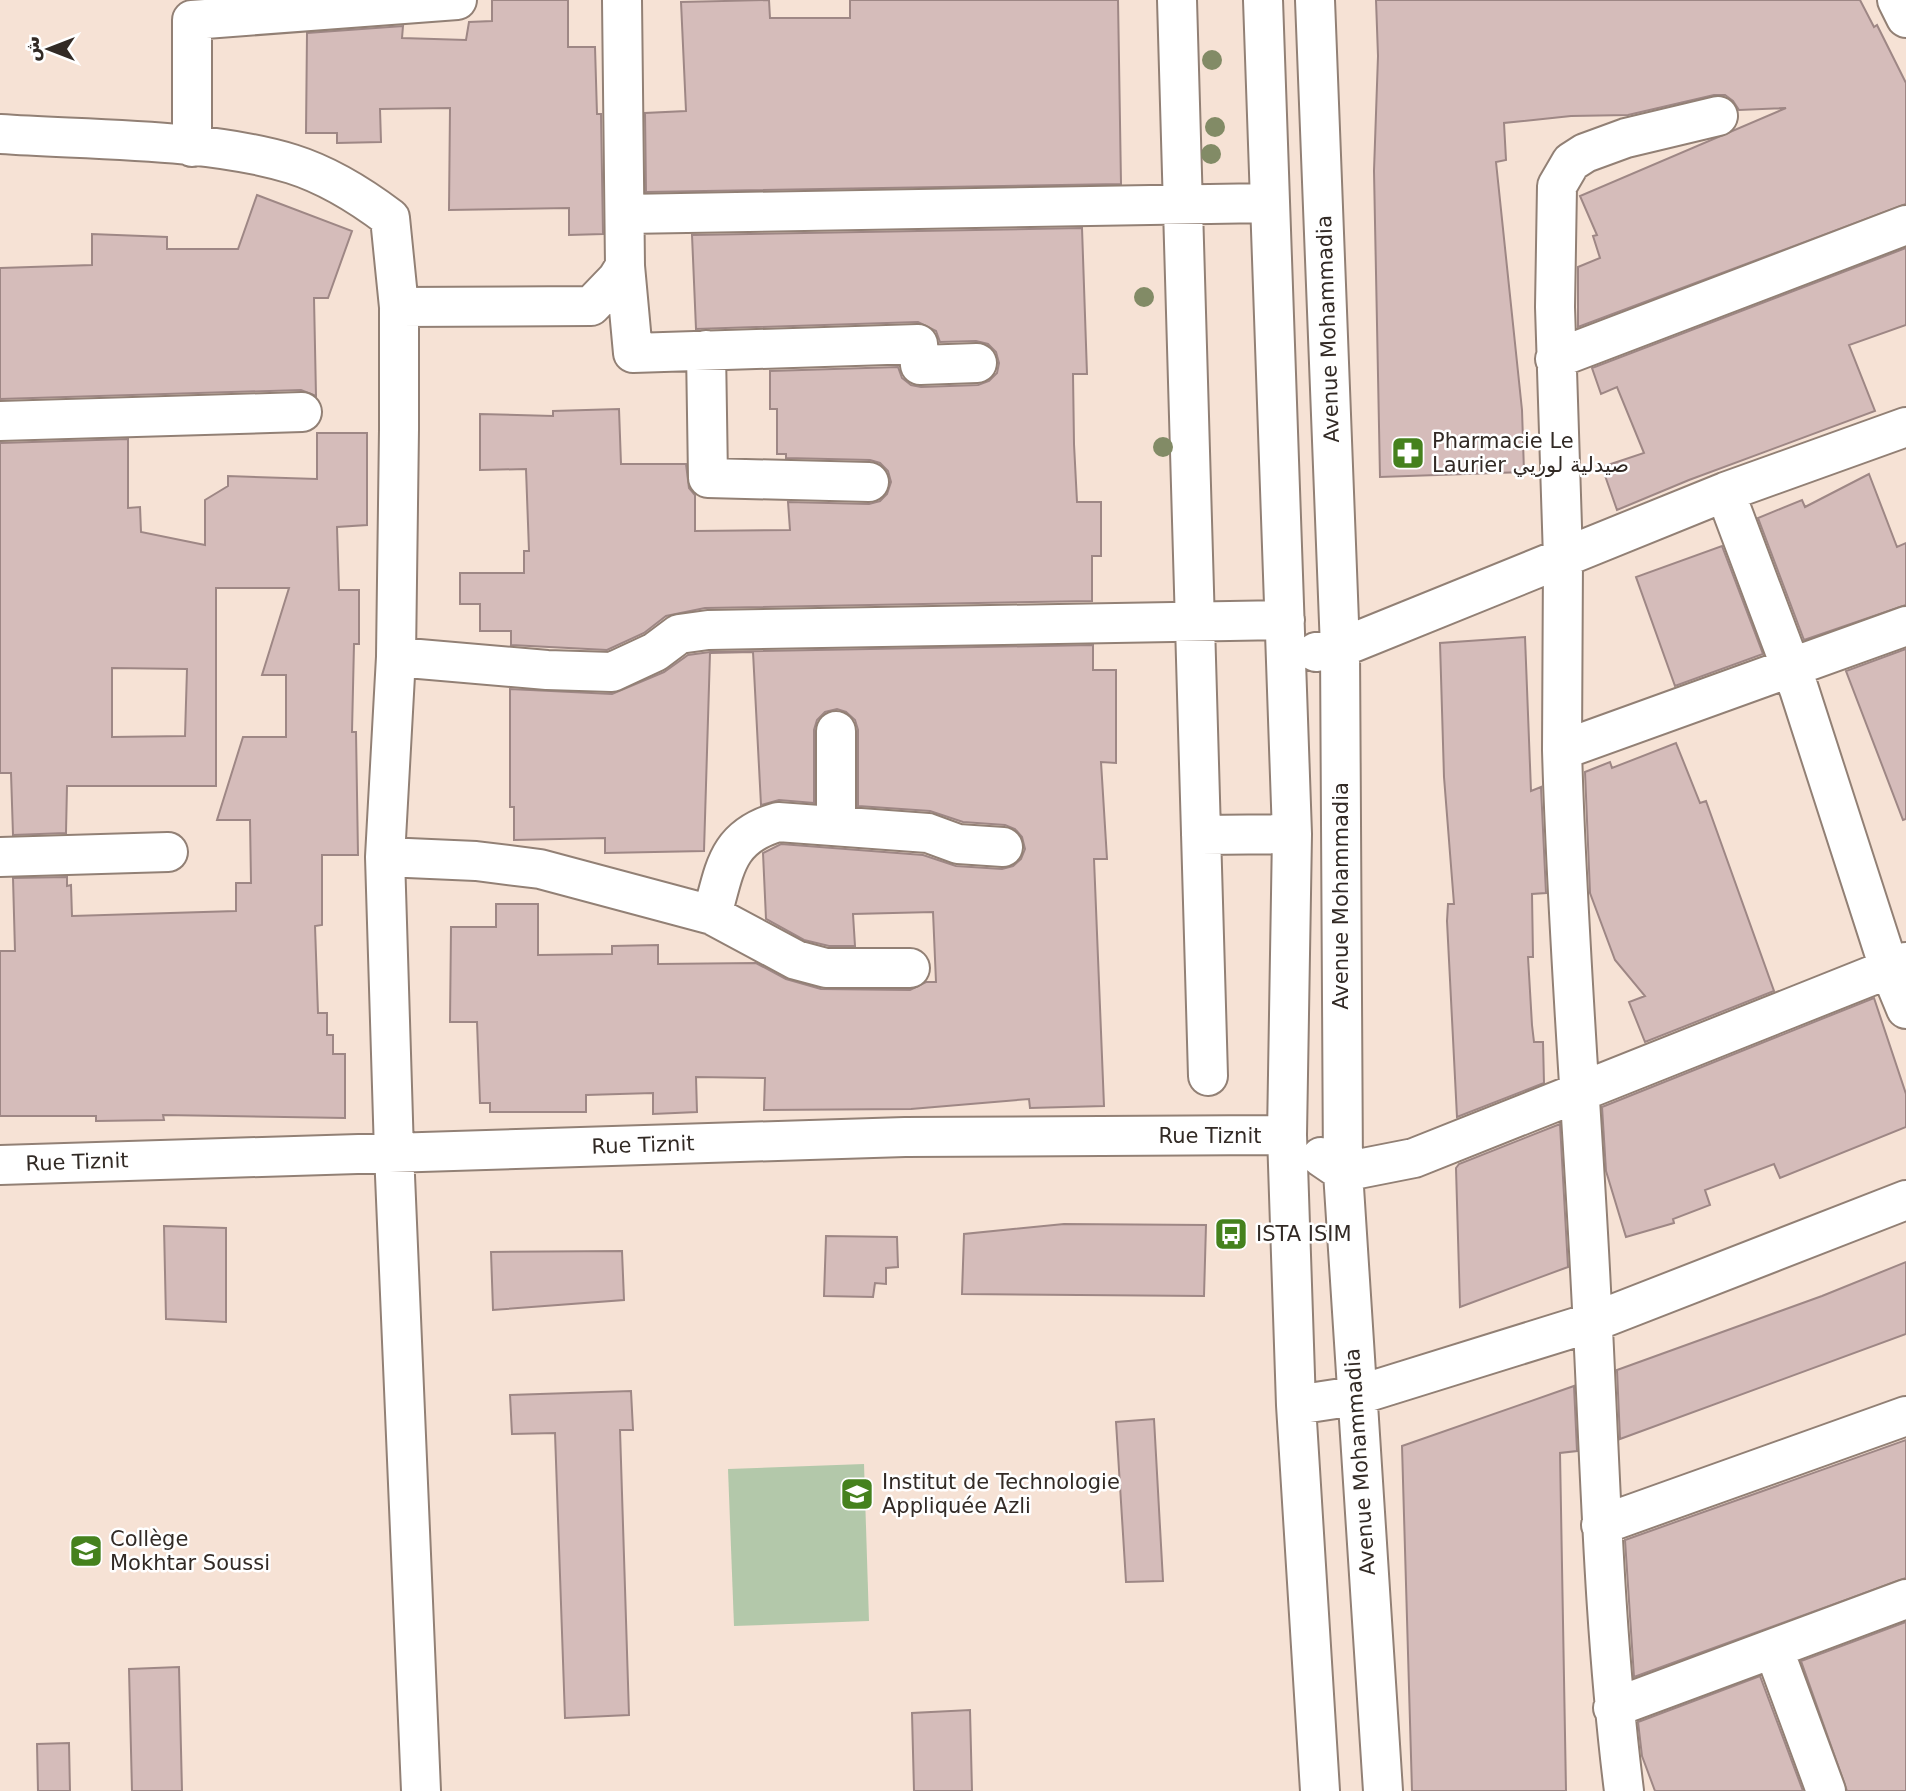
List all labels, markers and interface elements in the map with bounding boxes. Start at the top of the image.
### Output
north arrow [14,14,84,84]
text: ش [21,36,44,62]
street label: Avenue Mohammadia [1312,215,1344,443]
place label: Pharmacie Le Laurier صيدلية لوريي [1432,429,1629,477]
pharmacy icon: Pharmacie Le Laurier صيدلية لوريي [1389,434,1427,472]
street label: Avenue Mohammadia [1329,782,1353,1010]
street label: Rue Tiznit [1159,1124,1261,1148]
street label: Rue Tiznit [591,1131,695,1159]
street label: Rue Tiznit [25,1148,129,1176]
bus stop icon: ISTA ISIM [1212,1215,1250,1253]
place label: ISTA ISIM [1256,1222,1352,1246]
street label: Avenue Mohammadia [1340,1348,1380,1576]
place label: Institut de Technologie Appliquée Azli [882,1470,1120,1518]
school or university icon: Institut de Technologie Appliquée Azli [838,1475,876,1513]
place label: Collège Mokhtar Soussi [110,1527,270,1575]
school or university icon: Collège Mokhtar Soussi [67,1532,105,1570]

